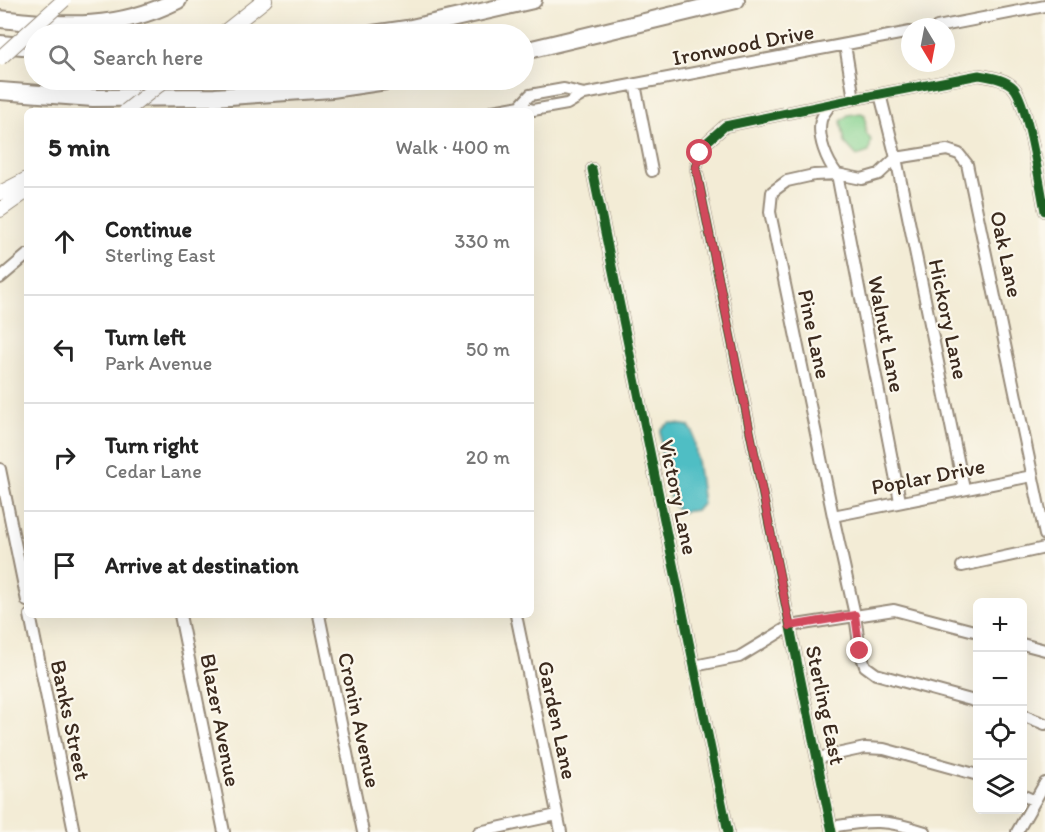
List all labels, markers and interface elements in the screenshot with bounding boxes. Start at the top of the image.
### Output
street label: Ironwood Drive [670,18,816,71]
north arrow [901,18,955,72]
search box [24,24,534,90]
icon: search [45,41,78,74]
text: Search here [93,44,203,71]
text: 5 min [48,131,110,163]
text: Walk · 400 m [396,135,510,159]
route start [686,139,712,165]
street label: Oak Lane [984,208,1029,300]
text: Continue [105,216,192,243]
icon: ahead [48,225,81,258]
text: 330 m [455,229,510,253]
text: Sterling East [105,243,216,267]
street label: Hickory Lane [923,256,974,382]
street label: Walnut Lane [862,274,911,395]
street label: Pine Lane [792,287,837,381]
text: Turn left [105,324,186,351]
icon: left [48,333,81,366]
text: 50 m [466,337,510,361]
text: Park Avenue [105,351,212,375]
text: Turn right [105,432,199,459]
street label: Victory Lane [653,437,704,557]
icon: right [48,441,81,474]
text: 20 m [466,445,510,469]
street label: Poplar Drive [869,452,987,501]
text: Cedar Lane [105,459,202,483]
icon: arrive [48,549,81,582]
text: Arrive at destination [105,552,299,579]
map controls [973,598,1027,814]
button: + [973,598,1027,652]
route end [846,637,872,663]
street label: Sterling East [800,643,851,767]
street label: Cronin Avenue [332,650,387,790]
street label: Blazer Avenue [194,651,247,789]
button: − [973,652,1027,706]
street label: Banks Street [45,657,96,783]
street label: Garden Lane [532,658,583,782]
button: locate [973,706,1027,760]
button: layers [973,760,1027,814]

